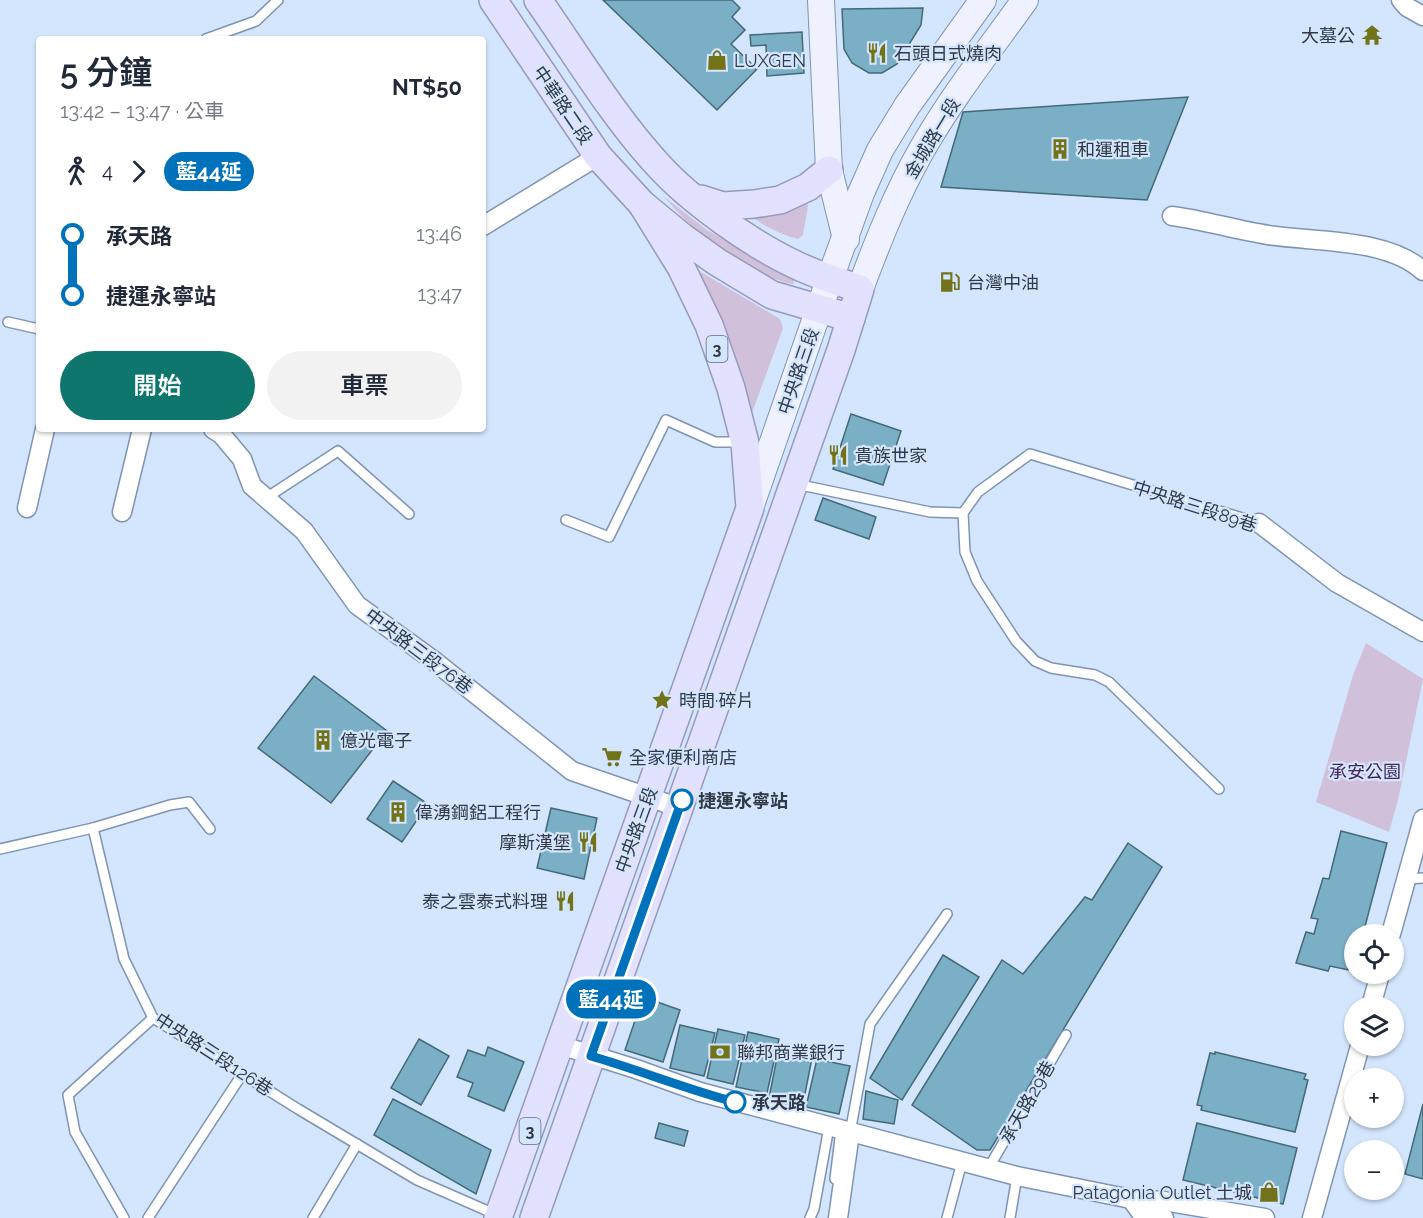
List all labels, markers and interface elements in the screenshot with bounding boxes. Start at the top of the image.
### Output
temple icon: 大墓公 [1360,23,1384,47]
place label: 大墓公 [1301,25,1355,46]
restaurant icon: 石頭日式燒肉 [865,41,889,65]
place label: 石頭日式燒肉 [894,43,1002,64]
shop icon: LUXGEN [705,48,729,72]
place label: LUXGEN [734,50,806,71]
text: 5 分鐘 [60,53,152,92]
street label: 中華路二段 [529,62,597,148]
text: NT$50 [392,74,462,100]
street label: 金城路一段 [900,94,964,182]
text: 13:42 – 13:47 · 公車 [60,99,224,123]
building icon: 和運租車 [1048,137,1072,161]
place label: 和運租車 [1077,139,1149,160]
icon: walk [60,155,93,188]
icon: forward [122,155,155,188]
text: 4 [102,159,113,183]
text: 藍44延 [176,159,242,184]
text: 13:46 [416,222,462,246]
text: 承天路 [106,223,172,249]
fuel station icon: 台灣中油 [938,270,962,294]
place label: 台灣中油 [967,272,1039,293]
text: 13:47 [417,282,462,306]
text: 捷運永寧站 [106,283,216,309]
street label: 中央路三段 [773,325,823,417]
road number: 3 [706,336,728,362]
button: 開始 [60,351,255,420]
button: 車票 [267,351,462,420]
restaurant icon: 貴族世家 [826,443,850,467]
place label: 貴族世家 [855,445,927,466]
street label: 中央路三段89巷 [1130,476,1260,536]
street label: 中央路三段76巷 [361,604,477,698]
place icon: 時間·碎片 [650,688,674,712]
place label: 時間·碎片 [679,690,754,711]
building icon: 億光電子 [311,728,335,752]
place label: 億光電子 [340,730,412,751]
supermarket icon: 全家便利商店 [600,745,624,769]
place label: 全家便利商店 [629,747,737,768]
park label: 承安公園 [1329,761,1401,782]
street label: 中央路三段 [611,784,661,876]
marker: 捷運永寧站 [671,789,693,811]
place label: 捷運永寧站 [698,790,788,811]
building icon: 偉湧鋼鋁工程行 [386,800,410,824]
place label: 偉湧鋼鋁工程行 [415,802,541,823]
restaurant icon: 摩斯漢堡 [576,830,600,854]
place label: 摩斯漢堡 [499,832,571,853]
restaurant icon: 泰之雲泰式料理 [553,889,577,913]
place label: 泰之雲泰式料理 [422,891,548,912]
map controls [1344,924,1404,1200]
button: locate [1344,924,1404,984]
line badge: 藍44延 [569,980,653,1018]
text: 藍44延 [578,987,644,1012]
button: layers [1344,996,1404,1056]
street label: 中央路三段126巷 [151,1008,277,1100]
bank icon: 聯邦商業銀行 [708,1040,732,1064]
place label: 聯邦商業銀行 [737,1042,845,1063]
street label: 承天路29巷 [995,1057,1059,1147]
button: + [1344,1068,1404,1128]
marker: 承天路 [724,1091,746,1113]
place label: 承天路 [752,1092,806,1113]
road number: 3 [520,1118,540,1144]
button: − [1344,1140,1404,1200]
shop icon: Patagonia Outlet 土城 [1257,1180,1281,1204]
place label: Patagonia Outlet 土城 [1072,1182,1252,1203]

